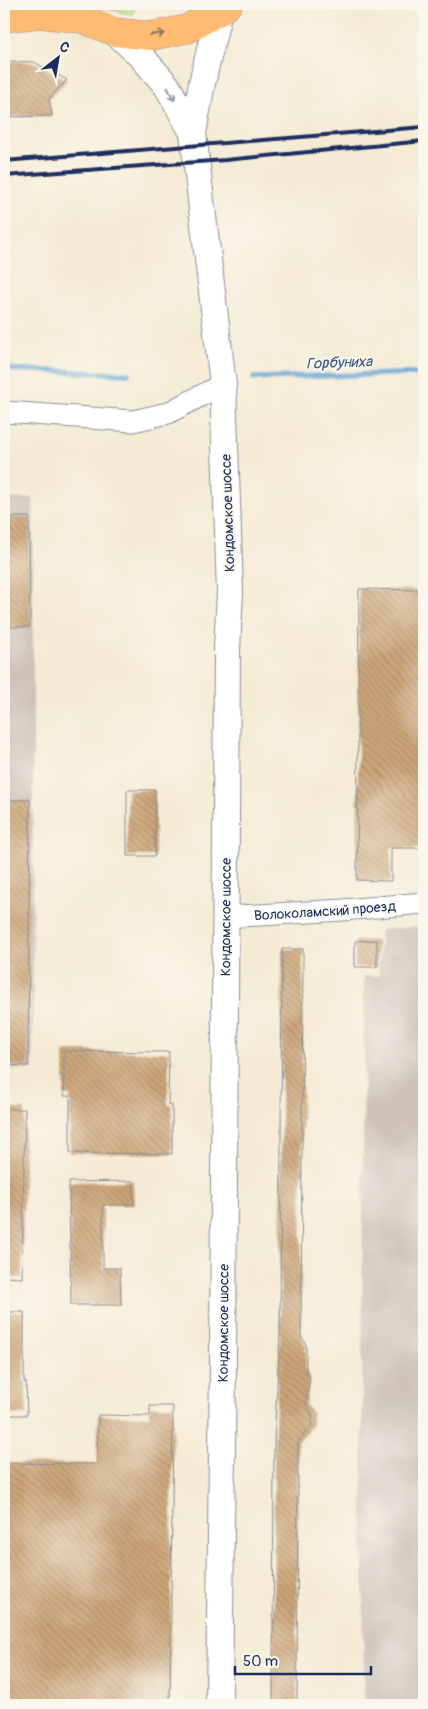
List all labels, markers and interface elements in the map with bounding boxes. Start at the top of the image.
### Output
one-way arrow [149,29,165,39]
north arrow [32,32,82,82]
text: С [56,38,73,57]
one-way arrow [166,86,176,101]
water label: Горбуниха [306,352,373,374]
street label: Кондомское шоссе [217,454,239,572]
street label: Кондомское шоссе [217,858,234,976]
street label: Волоколамский проезд [253,897,397,924]
street label: Кондомское шоссе [214,1264,232,1382]
scale bar [235,1644,372,1676]
text: 50 m [243,1652,278,1671]

